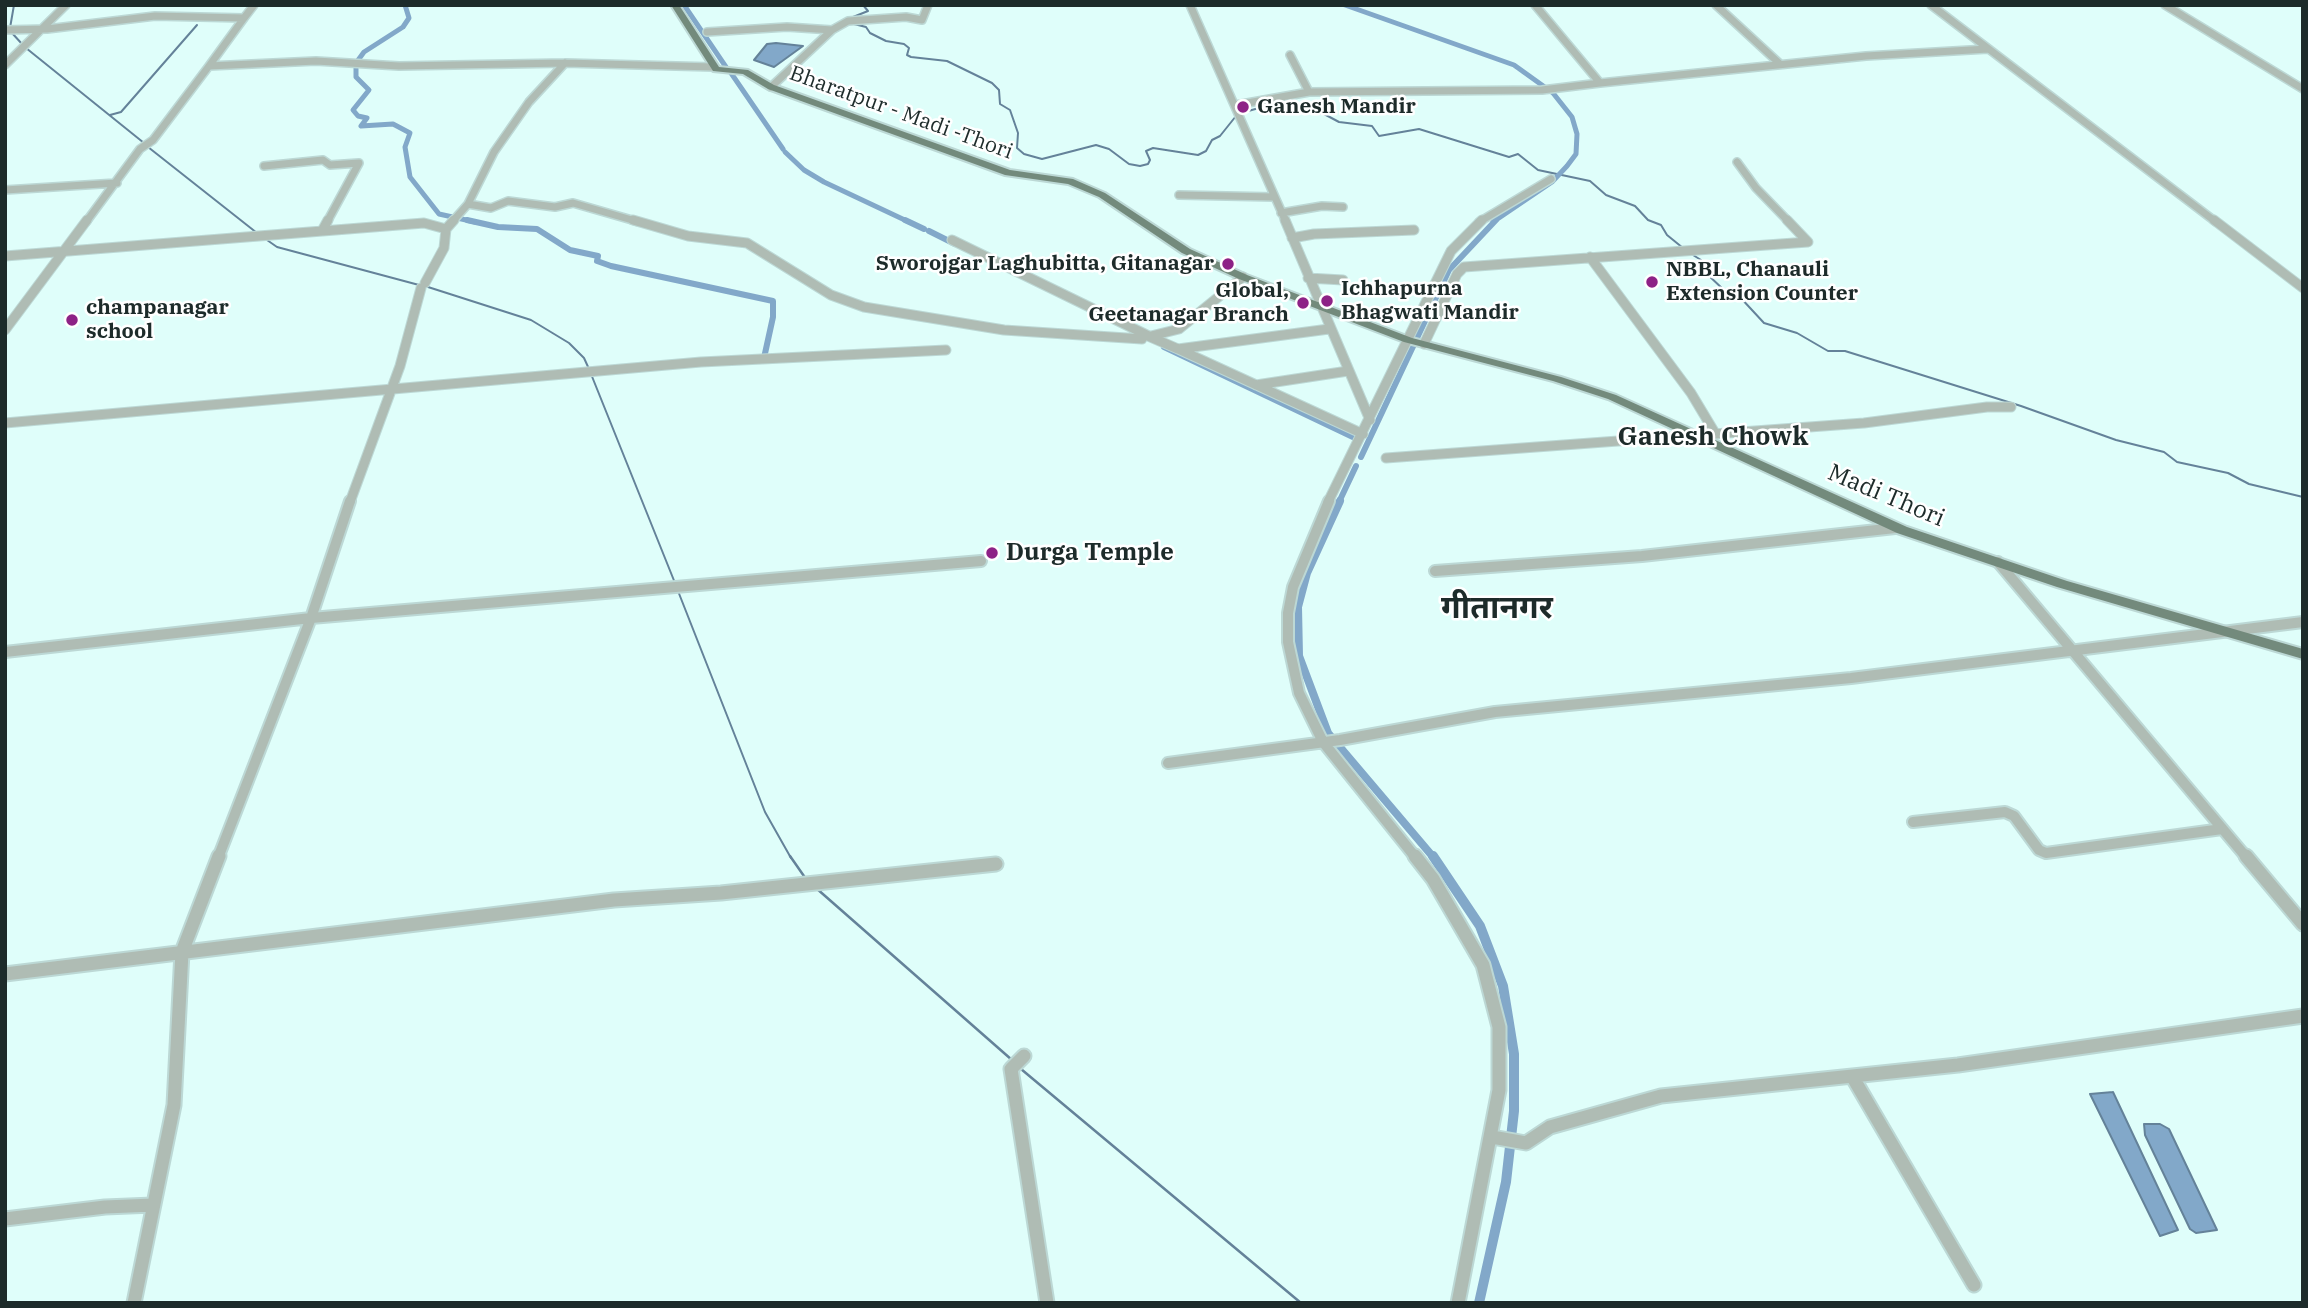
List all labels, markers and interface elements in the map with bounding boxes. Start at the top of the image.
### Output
street label: Bharatpur - Madi -Thori [786,61,1016,165]
place label: Ganesh Mandir [1257,94,1416,120]
marker: Ganesh Mandir [1235,99,1251,115]
place label: Sworojgar Laghubitta, Gitanagar [876,251,1214,277]
marker: Sworojgar Laghubitta, Gitanagar [1220,256,1236,272]
place label: NBBL, Chanauli Extension Counter [1666,257,1858,307]
marker: NBBL, Chanauli Extension Counter [1644,274,1660,290]
place label: Ichhapurna Bhagwati Mandir [1341,276,1519,326]
place label: Global, Geetanagar Branch [1088,278,1289,328]
marker: Ichhapurna Bhagwati Mandir [1319,293,1335,309]
place label: champanagar school [86,295,229,345]
marker: Global, Geetanagar Branch [1295,295,1311,311]
marker: champanagar school [64,312,80,328]
district label: Ganesh Chowk [1618,421,1808,453]
street label: Madi Thori [1823,458,1949,534]
place label: Durga Temple [1006,539,1174,567]
marker: Durga Temple [984,545,1000,561]
district label: गीतानगर [1441,590,1553,628]

